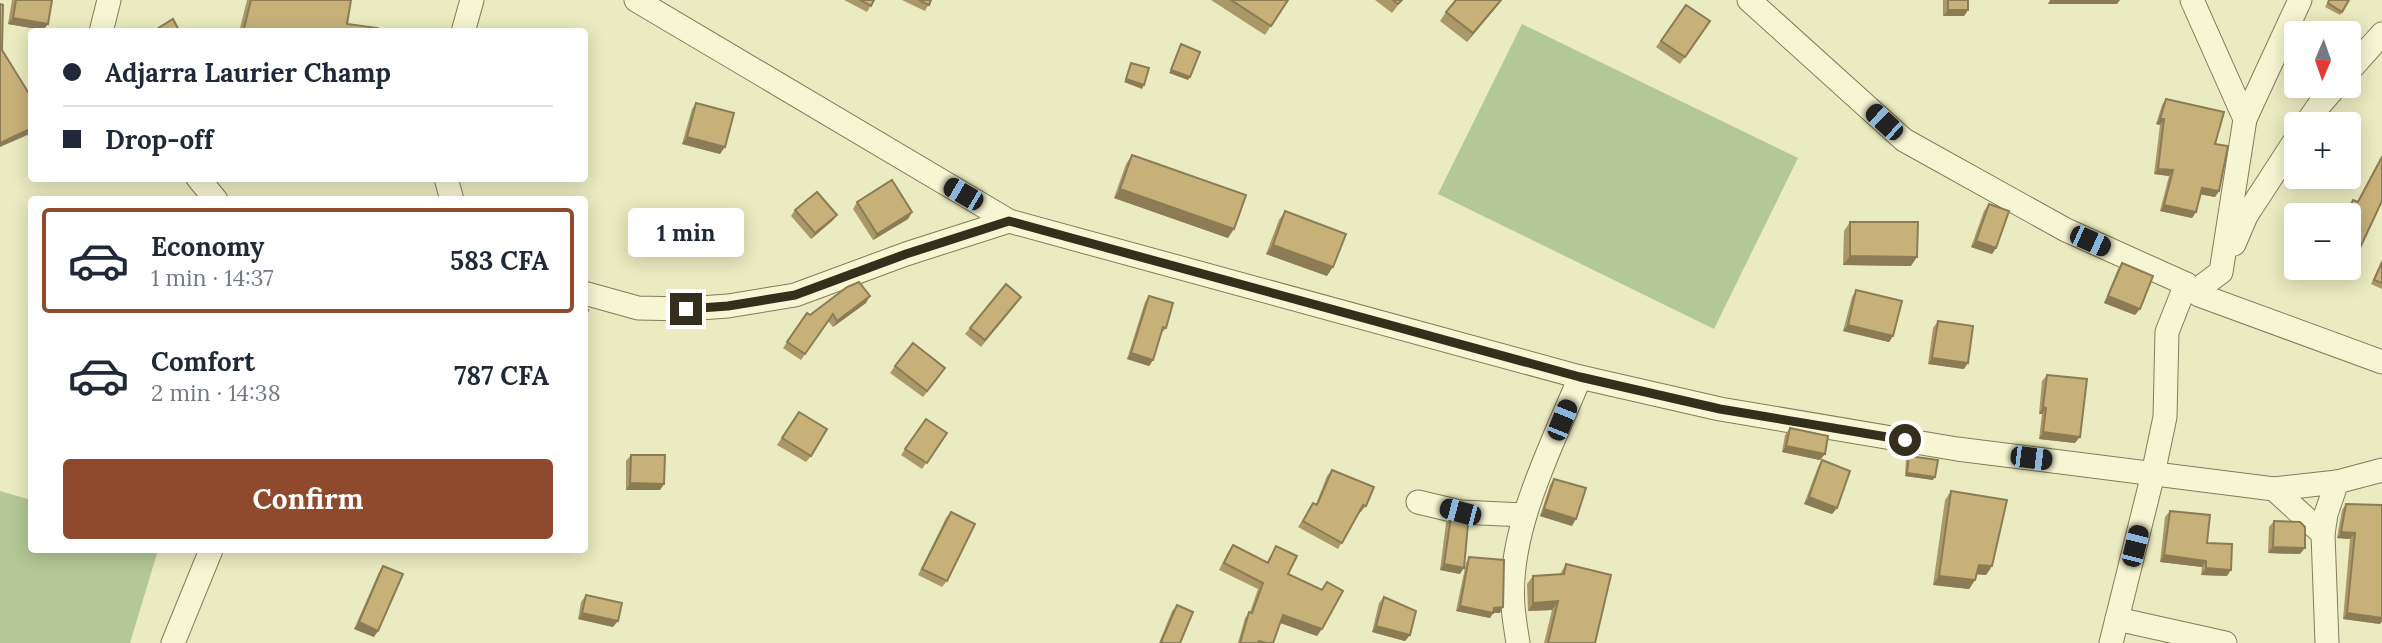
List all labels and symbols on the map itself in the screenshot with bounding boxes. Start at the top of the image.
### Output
north arrow [2284,21,2361,98]
car [1862,100,1907,144]
car [940,174,987,214]
callout: 1 min [628,208,744,256]
car [2067,223,2114,259]
route end [670,293,702,325]
car [1545,397,1580,443]
route start [1889,424,1921,456]
car [2009,445,2054,471]
car [1437,496,1484,528]
car [2120,523,2151,569]

